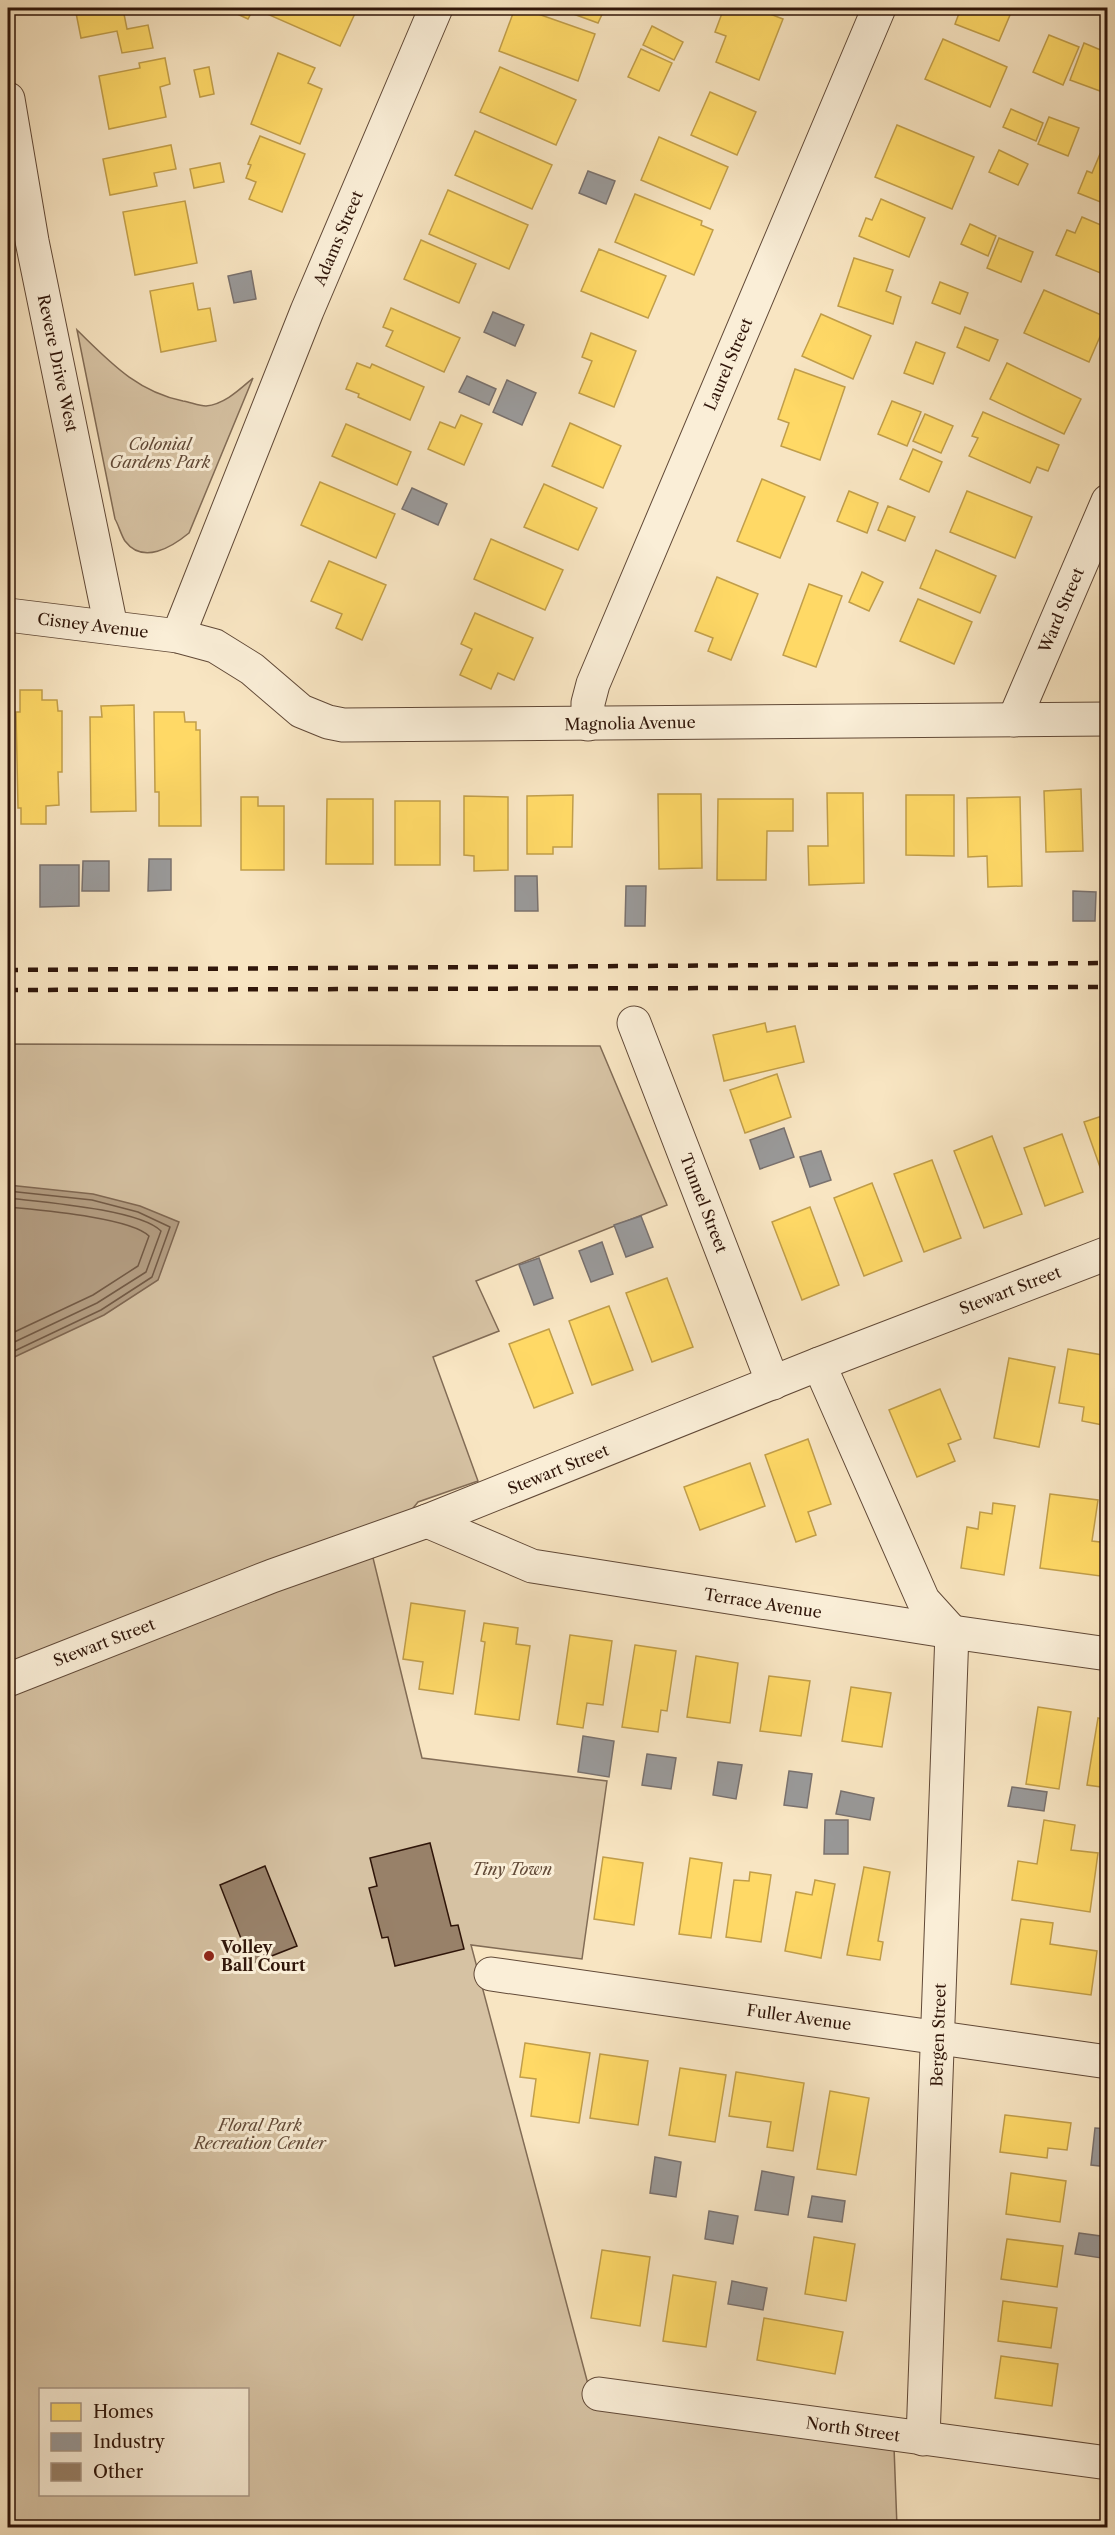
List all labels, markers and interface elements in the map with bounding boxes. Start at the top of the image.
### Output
street label: Adams Street [309,187,367,289]
street label: Revere Drive West [34,292,82,434]
street label: Laurel Street [700,314,757,413]
park label: Colonial Gardens Park [110,434,211,472]
street label: Ward Street [1034,564,1088,656]
street label: Cisney Avenue [36,608,150,642]
street label: Magnolia Avenue [564,712,696,734]
street label: Tunnel Street [676,1151,732,1256]
street label: Stewart Street [956,1261,1064,1319]
street label: Stewart Street [505,1440,612,1498]
street label: Terrace Avenue [703,1584,823,1622]
street label: Stewart Street [50,1613,158,1671]
park label: Tiny Town [472,1859,552,1879]
place label: Volley Ball Court [220,1937,306,1975]
marker: Volley Ball Court [202,1949,216,1963]
street label: Bergen Street [926,1982,950,2087]
street label: Fuller Avenue [745,2000,853,2034]
park label: Floral Park Recreation Center [192,2115,327,2153]
legend [39,2388,249,2496]
text: Homes [93,2401,154,2423]
street label: North Street [805,2413,902,2446]
text: Industry [93,2431,166,2453]
text: Other [93,2461,144,2483]

